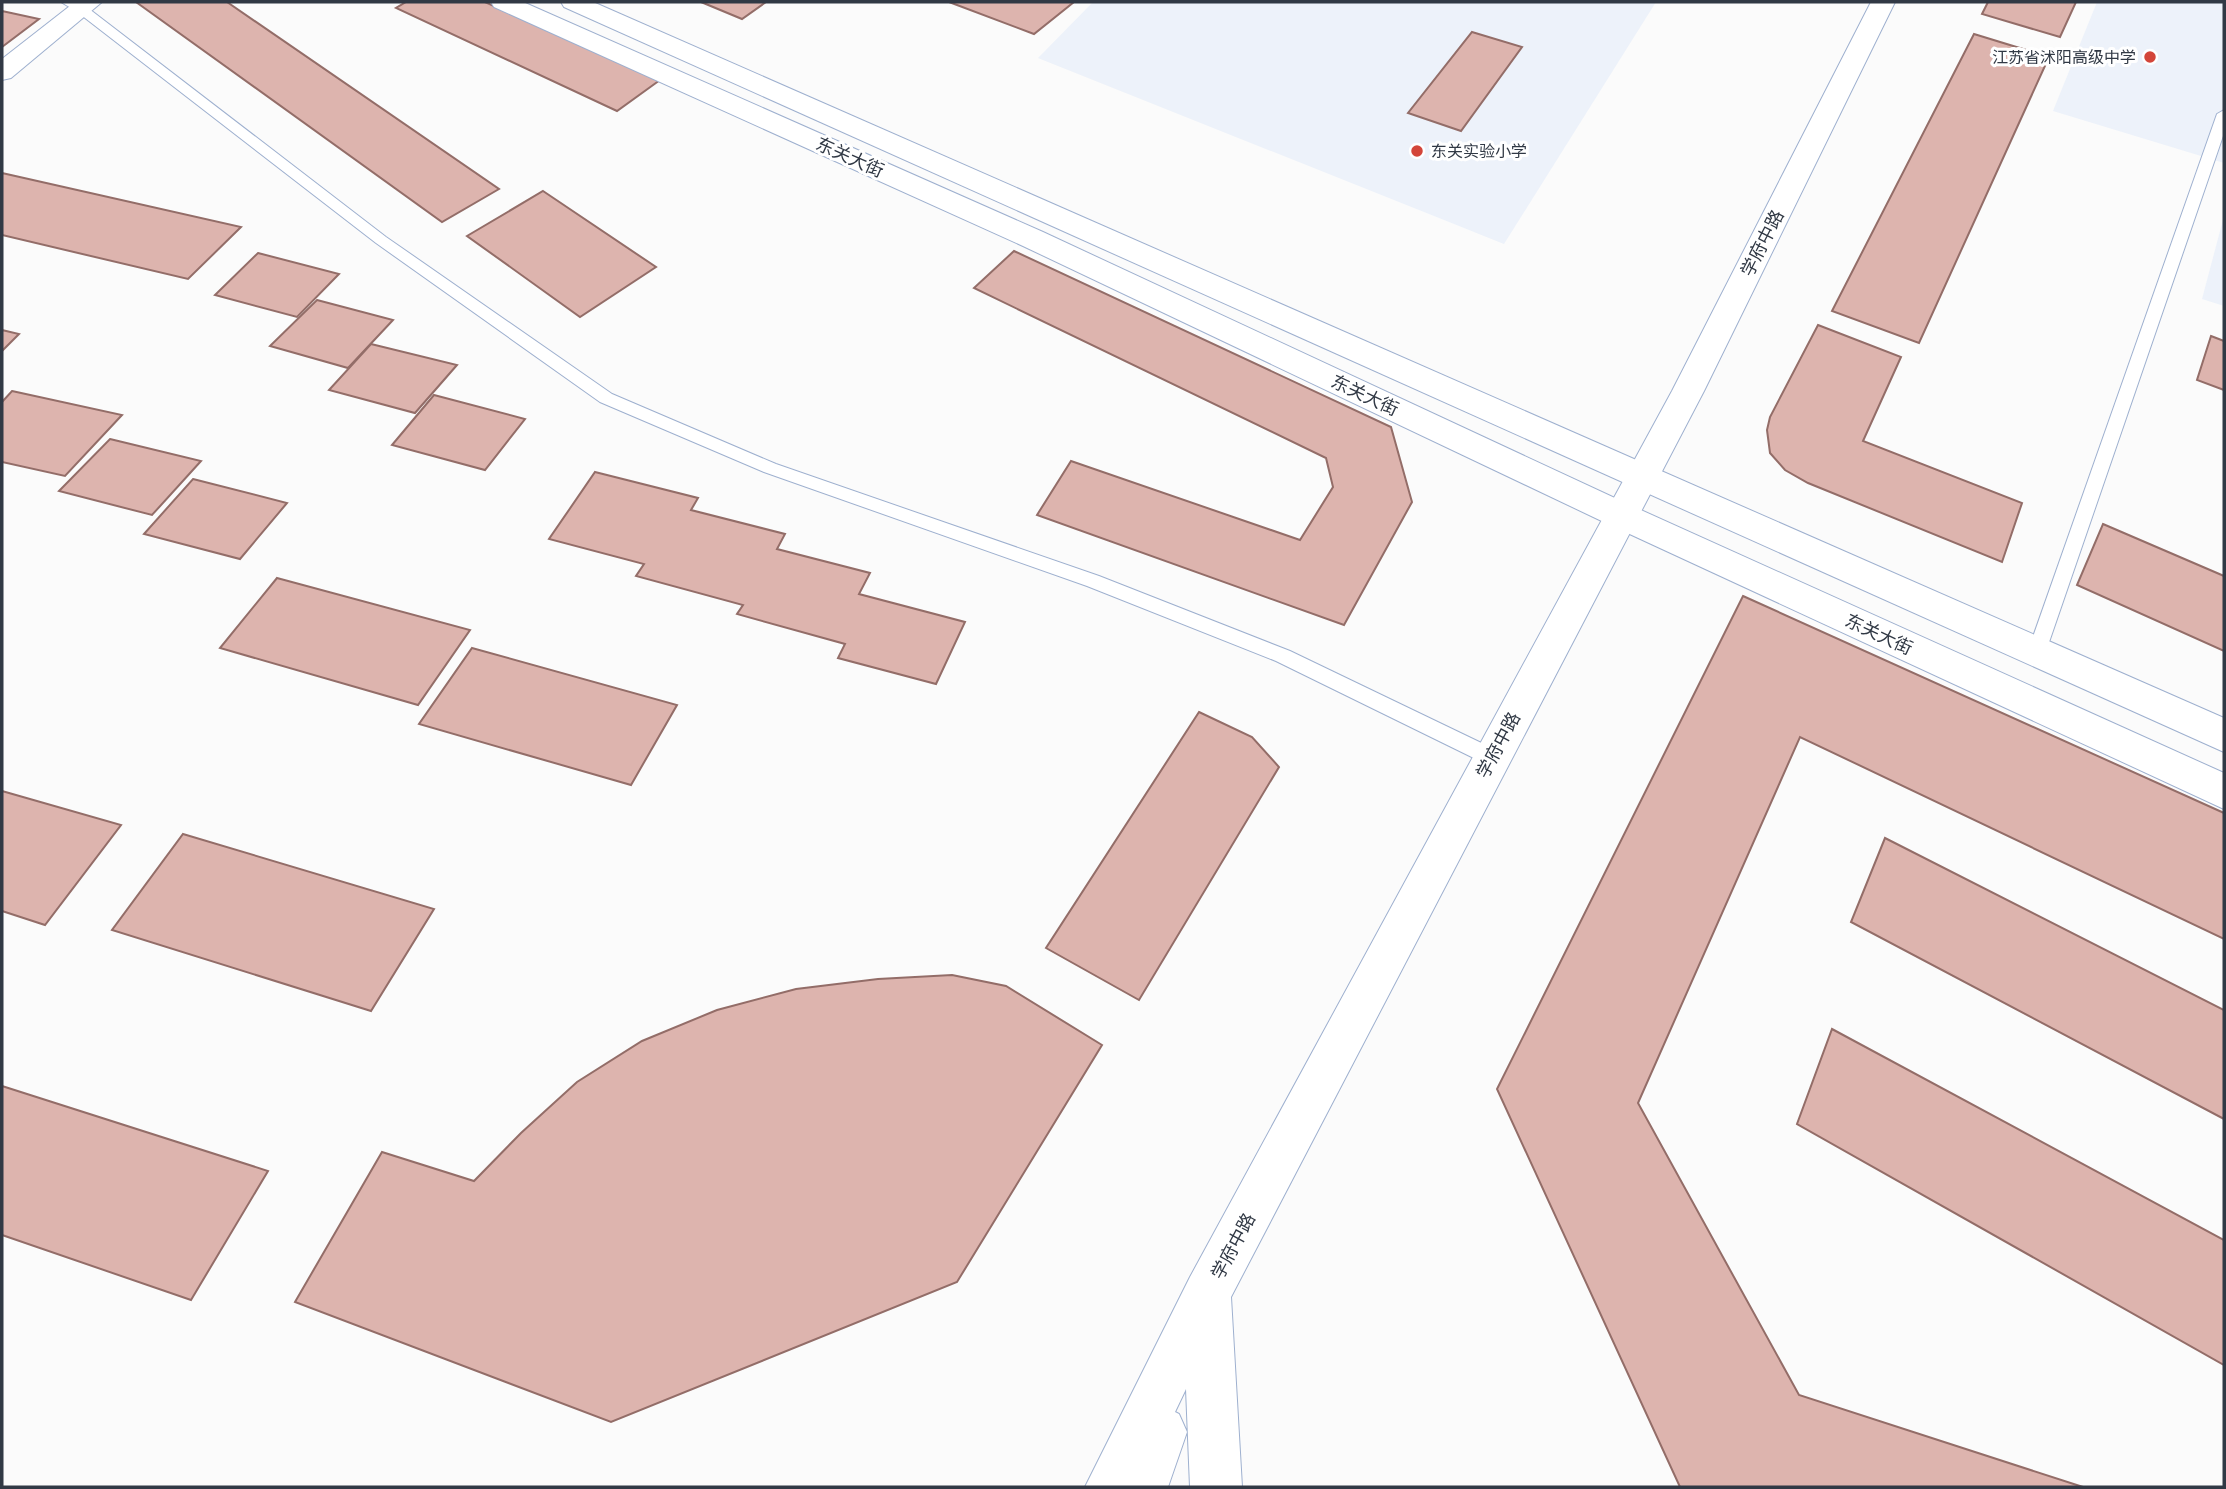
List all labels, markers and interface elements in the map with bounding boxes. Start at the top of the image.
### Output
place label: 江苏省沭阳高级中学 [1992,47,2136,67]
marker: 江苏省沭阳高级中学 [2142,49,2158,65]
street label: 东关大街 [812,132,888,182]
place label: 东关实验小学 [1431,141,1527,161]
marker: 东关实验小学 [1409,143,1425,159]
street label: 学府中路 [1735,206,1789,280]
street label: 东关大街 [1328,369,1402,421]
street label: 东关大街 [1842,608,1916,660]
street label: 学府中路 [1471,708,1525,782]
street label: 学府中路 [1206,1209,1260,1283]

